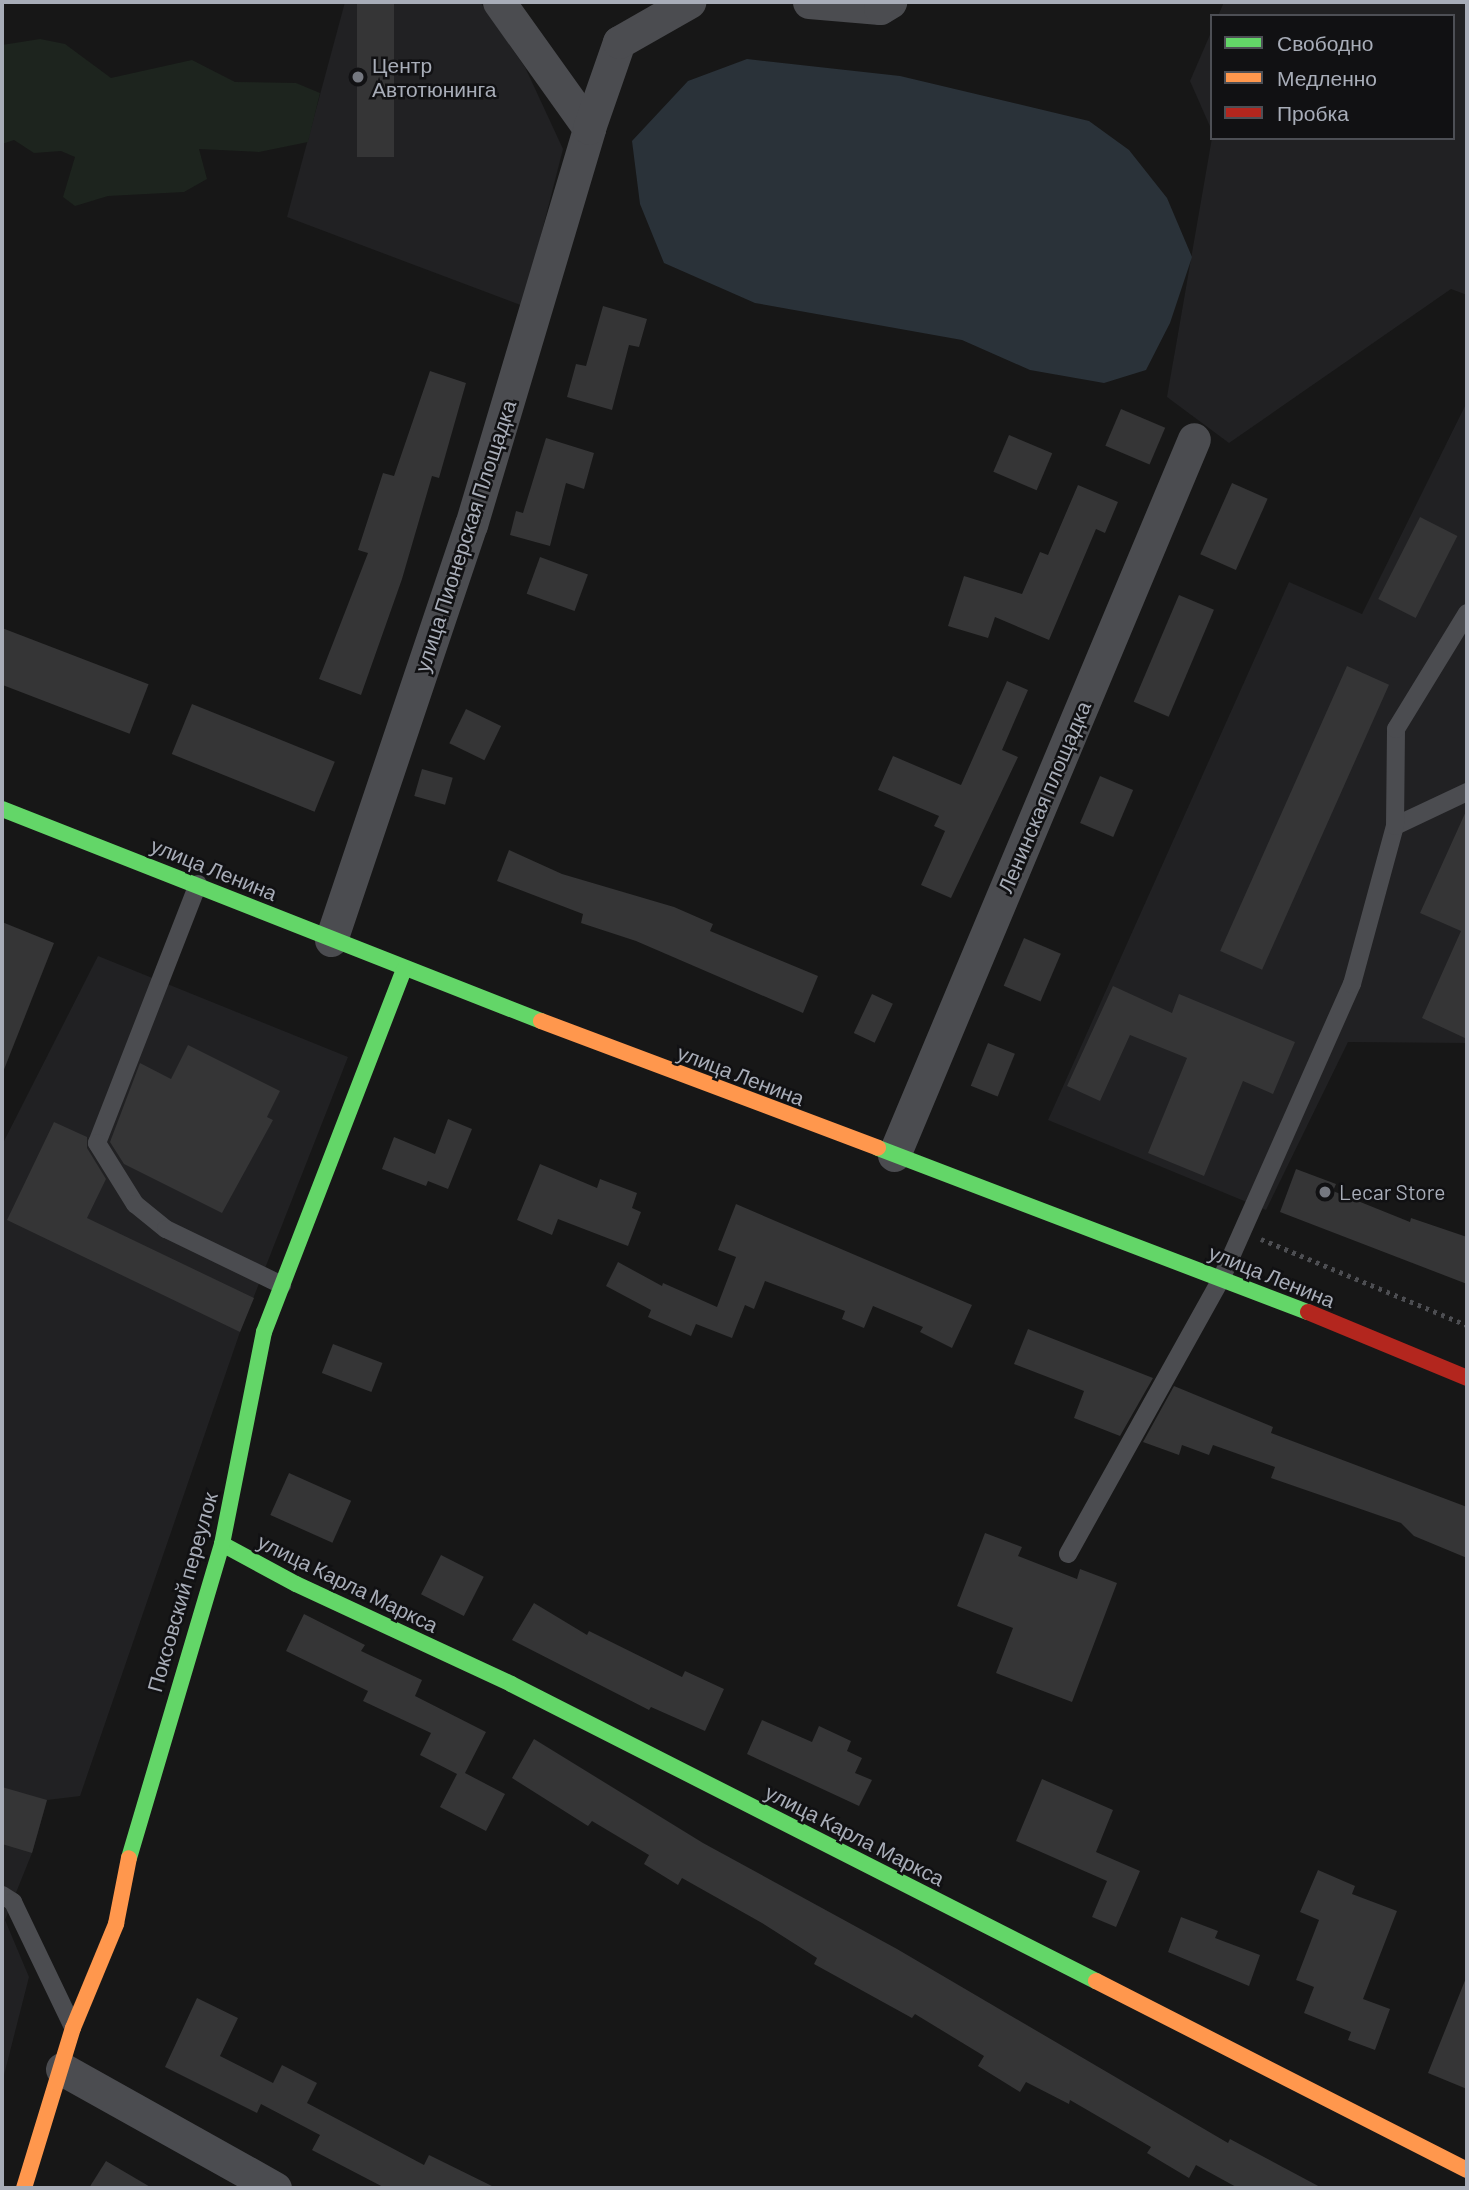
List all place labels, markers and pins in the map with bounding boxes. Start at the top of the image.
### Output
place label: Центр Автотюнинга [372,52,496,102]
marker: Центр Автотюнинга [350,69,366,85]
place label: Lecar Store [1339,1179,1445,1205]
marker: Lecar Store [1317,1184,1333,1200]

